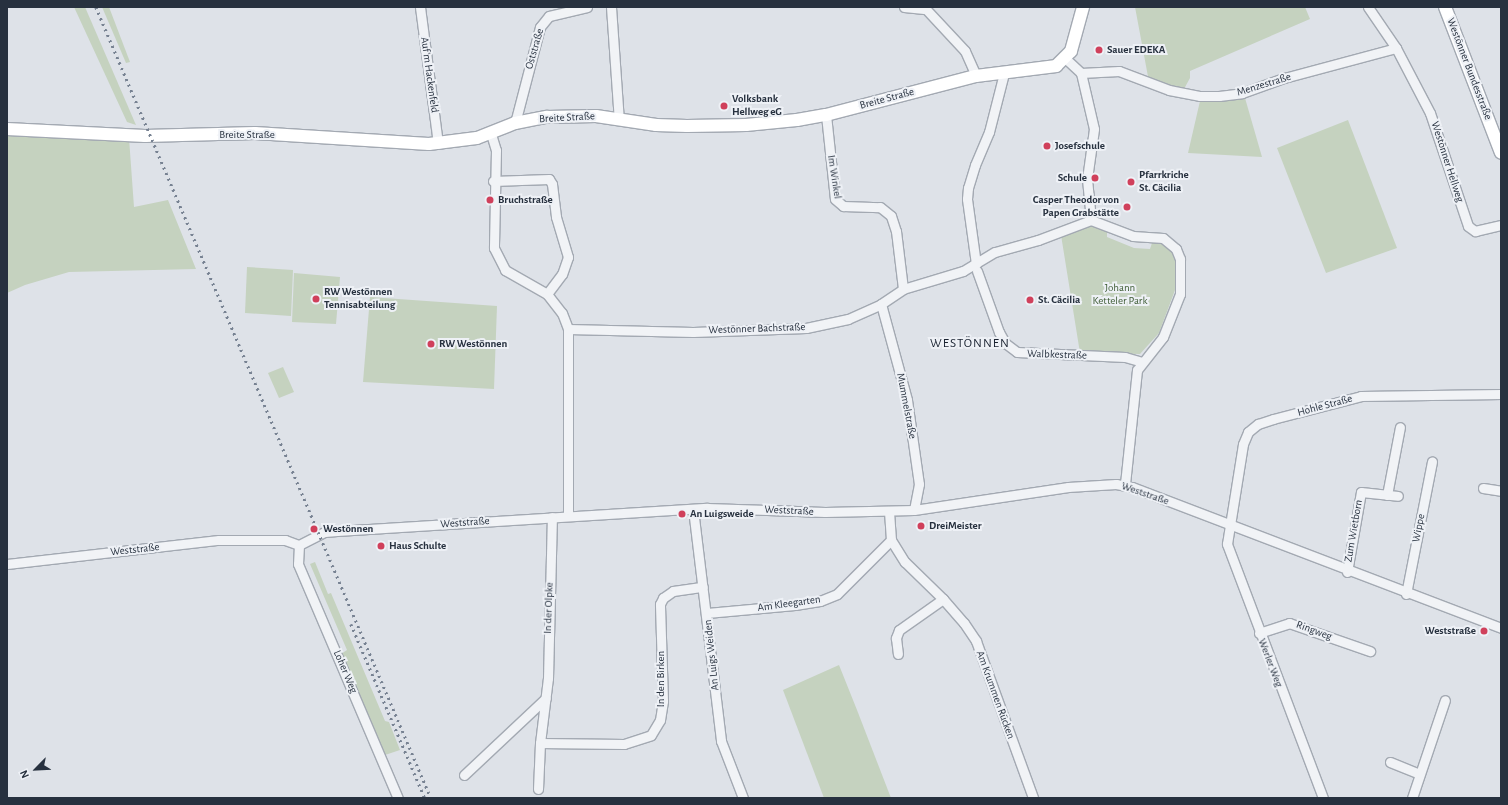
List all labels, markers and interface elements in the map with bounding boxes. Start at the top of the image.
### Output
street label: Westönner Bundesstraße [1443,16,1495,122]
street label: Oststraße [523,27,547,71]
street label: Auf'm Hackenfeld [417,36,441,114]
place label: Sauer EDEKA [1107,43,1165,57]
marker: Sauer EDEKA [1094,45,1104,55]
street label: Menzestraße [1235,71,1293,99]
street label: Breite Straße [858,85,916,113]
place label: Volksbank Hellweg eG [732,93,782,119]
marker: Volksbank Hellweg eG [719,101,729,111]
street label: Breite Straße [539,110,595,126]
street label: Westönner Hellweg [1428,120,1466,204]
street label: Breite Straße [219,128,275,142]
place label: Josefschule [1055,139,1105,153]
marker: Josefschule [1042,141,1052,151]
street label: Im Winkel [824,154,844,200]
place label: Pfarrkriche St. Cäcilia [1139,169,1189,195]
place label: Schule [1058,171,1087,185]
marker: Schule [1090,173,1100,183]
marker: Pfarrkriche St. Cäcilia [1126,177,1136,187]
place label: Bruchstraße [498,193,553,207]
place label: Casper Theodor von Papen Grabstätte [1033,194,1119,220]
marker: Bruchstraße [485,195,495,205]
marker: Casper Theodor von Papen Grabstätte [1122,202,1132,212]
park label: Johann Ketteler Park [1093,282,1147,308]
place label: RW Westönnen Tennisabteilung [324,286,395,312]
place label: St. Cäcilia [1038,293,1080,307]
marker: RW Westönnen Tennisabteilung [311,294,321,304]
marker: St. Cäcilia [1025,295,1035,305]
street label: Westönner Bachstraße [708,321,806,337]
district label: WESTÖNNEN [930,336,1010,352]
place label: RW Westönnen [439,337,507,351]
marker: RW Westönnen [426,339,436,349]
street label: Walbkestraße [1027,347,1087,363]
street label: Mummelstraße [893,372,919,440]
street label: Hohle Straße [1296,392,1354,420]
street label: Weststraße [1120,480,1170,508]
street label: Zum Wietborn [1342,499,1366,563]
street label: Weststraße [764,503,814,519]
place label: An Luigsweide [690,507,754,521]
marker: An Luigsweide [677,509,687,519]
street label: Wippe [1410,513,1428,543]
street label: Weststraße [440,515,490,531]
place label: DreiMeister [929,519,982,533]
marker: DreiMeister [916,521,926,531]
place label: Westönnen [323,522,373,536]
marker: Westönnen [308,523,320,535]
place label: Haus Schulte [389,539,446,553]
street label: Weststraße [110,541,160,559]
marker: Haus Schulte [376,541,386,551]
street label: In der Olpke [542,582,556,634]
street label: Am Kleegarten [757,593,821,615]
street label: Ringweg [1294,618,1334,644]
street label: An Luigs Weiden [702,619,722,691]
place label: Weststraße [1425,624,1476,638]
marker: Weststraße [1479,626,1489,636]
street label: Werler Weg [1255,637,1285,689]
street label: Loher Weg [330,648,360,696]
street label: Am Krummen Rücken [973,649,1017,741]
street label: In den Birken [654,651,668,707]
north arrow [16,749,56,789]
text: N [18,768,31,780]

